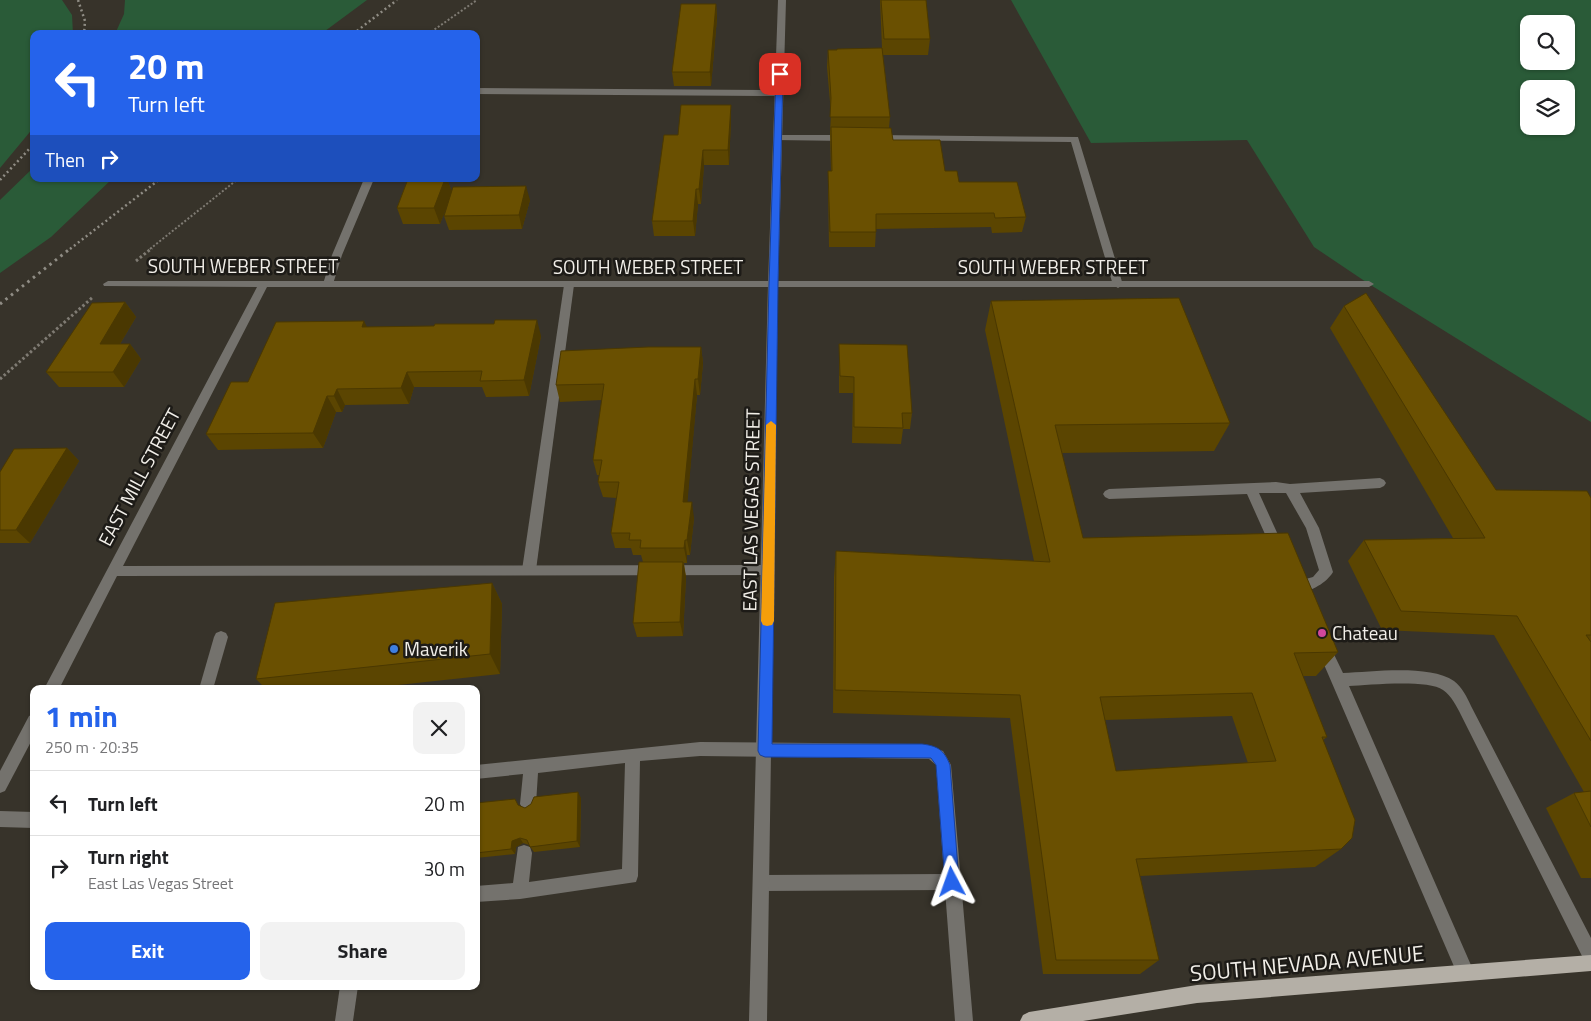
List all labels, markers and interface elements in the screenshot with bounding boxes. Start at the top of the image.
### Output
map controls [1520,15,1575,135]
button: search [1520,15,1575,70]
text: 20 m [128,39,204,93]
icon: left [45,50,110,115]
pin [759,53,801,95]
icon: arrive [766,60,794,88]
button: layers [1520,80,1575,135]
text: Turn left [128,87,205,121]
text: Then [45,145,85,174]
icon: right [95,145,123,173]
street label: SOUTH WEBER STREET [148,251,338,280]
street label: SOUTH WEBER STREET [553,252,743,281]
street label: SOUTH WEBER STREET [958,252,1148,281]
street label: EAST MILL STREET [90,403,187,551]
street label: EAST LAS VEGAS STREET [734,408,767,612]
place label: Chateau [1332,618,1398,647]
marker: Chateau [1316,627,1328,639]
place label: Maverik [404,634,468,663]
marker: Maverik [388,643,400,655]
text: 1 min [45,693,118,739]
button: close [413,702,465,754]
text: 250 m · 20:35 [45,735,139,759]
icon: left [45,789,73,817]
text: Turn left [88,789,158,818]
text: 20 m [424,789,465,818]
text: Turn right [88,842,169,871]
icon: right [45,854,73,882]
text: 30 m [424,854,465,883]
position arrow [925,855,977,907]
text: East Las Vegas Street [88,871,233,895]
button: Exit [45,922,250,980]
button: Share [260,922,465,980]
street label: SOUTH NEVADA AVENUE [1189,936,1425,990]

